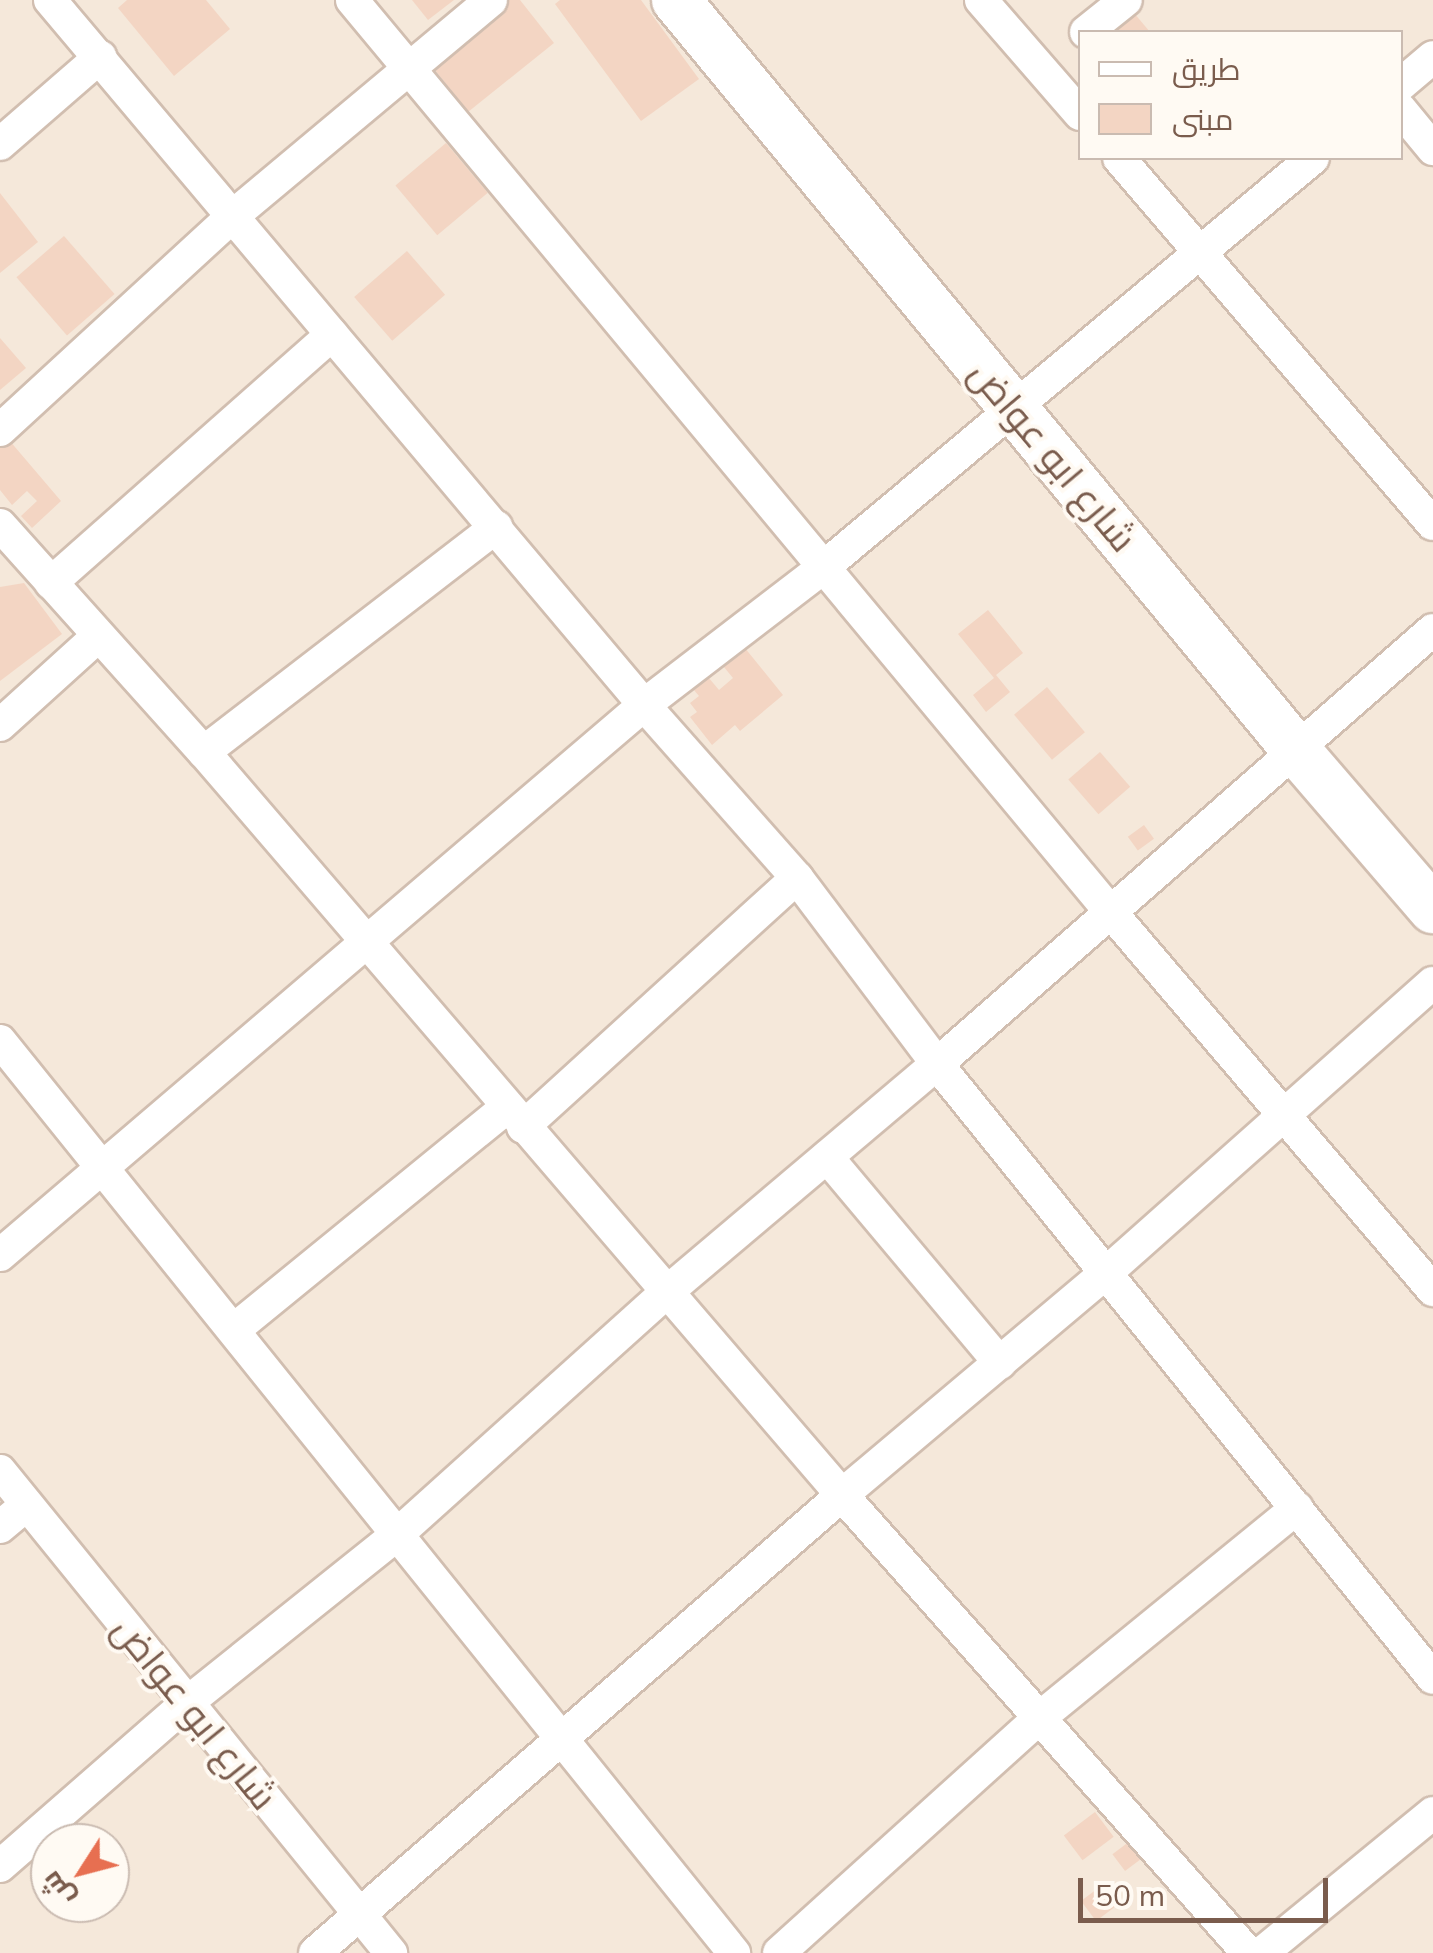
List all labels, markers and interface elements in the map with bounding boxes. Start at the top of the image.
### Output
legend [1078,30,1403,160]
text: طريق [1172,50,1241,88]
text: مبنى [1172,100,1233,138]
street label: شارع ابو عواض [960,351,1146,561]
street label: شارع ابو عواض [103,1607,287,1819]
north arrow [30,1823,130,1923]
scale bar [1083,1858,1333,1920]
text: ش [32,1865,82,1915]
text: 50 m [1095,1876,1165,1914]

